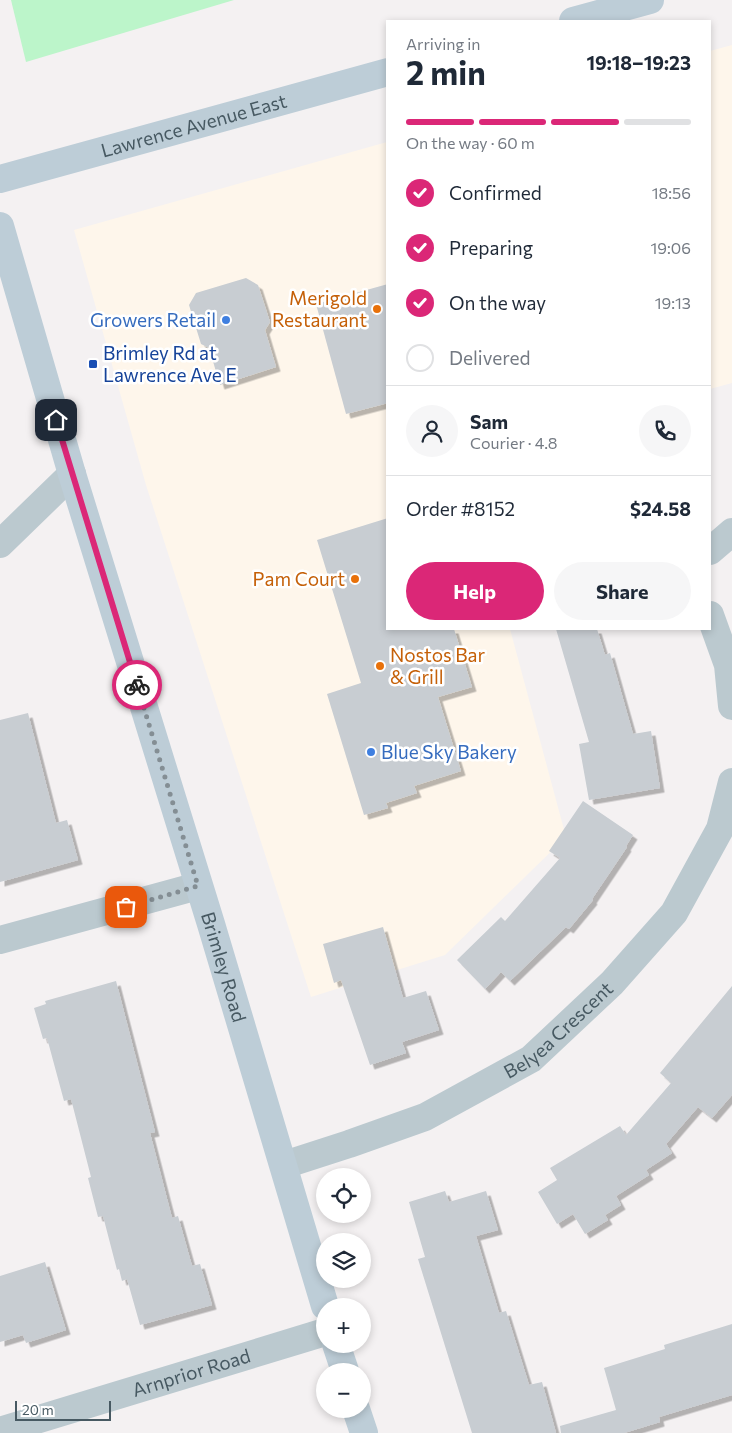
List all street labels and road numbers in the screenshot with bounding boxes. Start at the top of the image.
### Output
street label: Lawrence Avenue East [98,88,289,162]
street label: Brimley Road [197,909,252,1025]
street label: Belyea Crescent [499,976,617,1083]
street label: Arnprior Road [129,1343,253,1401]

